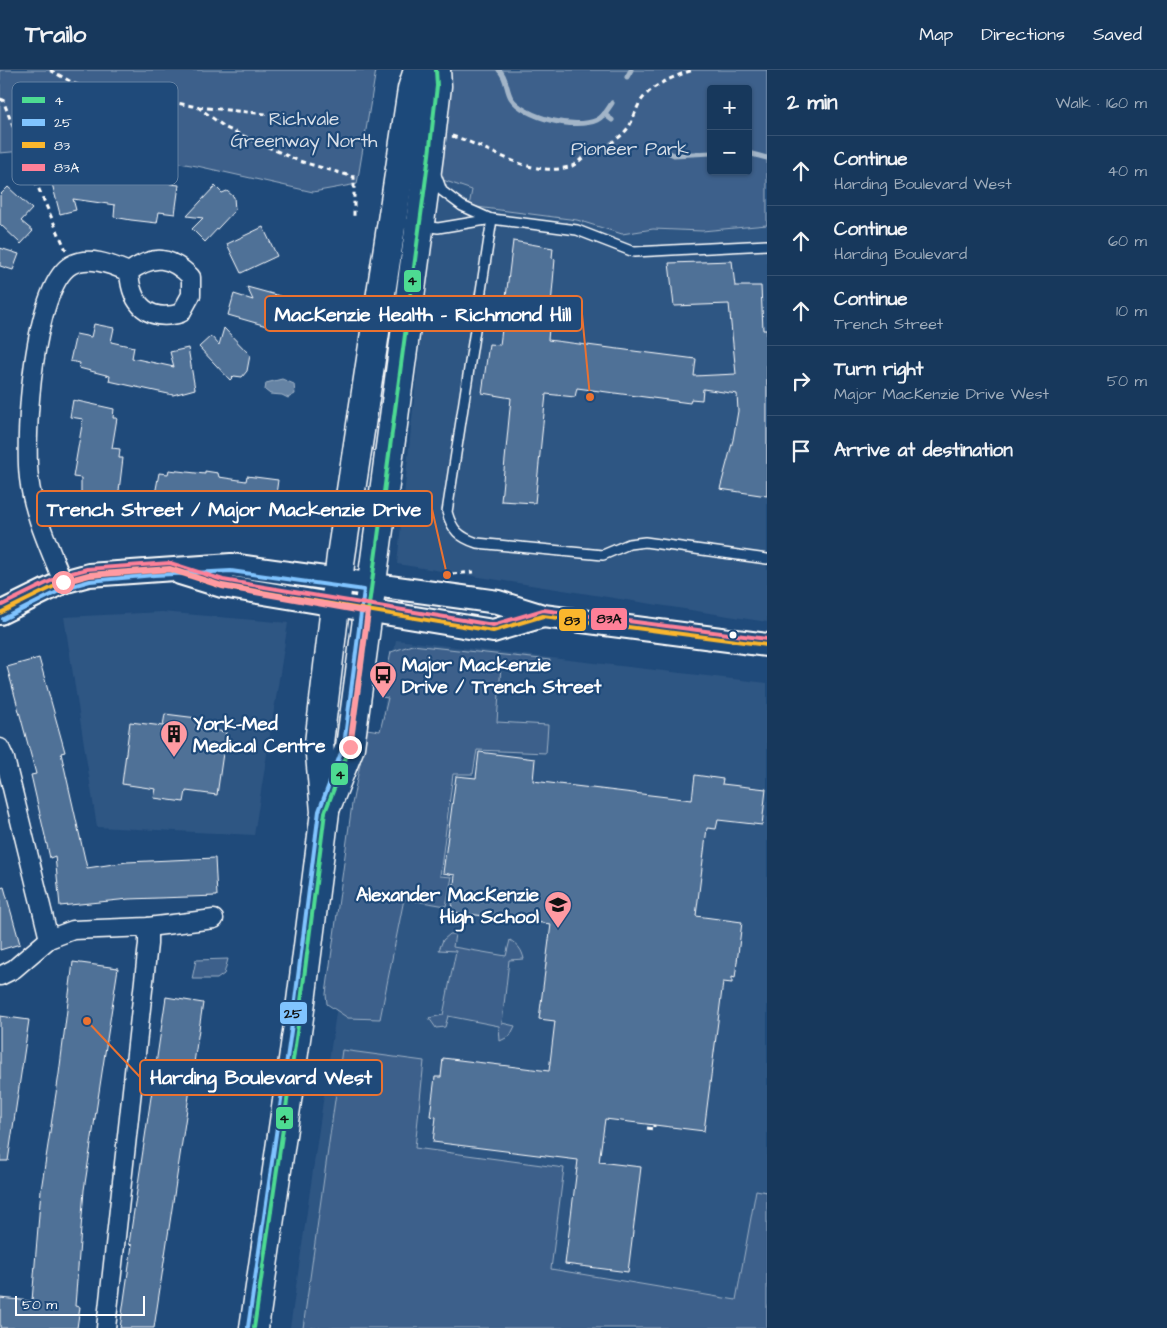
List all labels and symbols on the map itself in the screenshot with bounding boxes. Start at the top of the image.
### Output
legend [12,82,178,185]
text: 4 [54,91,64,111]
park label: Richvale Greenway North [231,106,378,156]
text: 25 [54,113,72,133]
text: 83 [54,136,70,156]
park label: Pioneer Park [571,136,689,163]
text: 83A [54,158,79,178]
line badge: 4 [403,269,422,293]
text: 4 [407,271,417,291]
callout: MacKenzie Health - Richmond Hill [265,296,582,331]
text: MacKenzie Health - Richmond Hill [275,301,571,329]
callout: Trench Street / Major Mackenzie Drive [37,491,432,526]
text: Trench Street / Major Mackenzie Drive [46,496,422,524]
route start [52,571,75,594]
line badge: 83A [590,607,628,631]
line badge: 83 [558,608,587,632]
text: 83A [596,609,623,629]
text: 83 [564,611,581,631]
unlabelled marker [728,630,738,640]
place label: Major Mackenzie Drive / Trench Street [402,652,602,701]
bus stop icon: Major Mackenzie Drive / Trench Street [368,660,398,699]
place label: York-Med Medical Centre [193,711,326,760]
building icon: York-Med Medical Centre [159,719,189,758]
route end [339,736,362,759]
line badge: 4 [330,762,349,786]
text: 4 [335,765,345,785]
place label: Alexander MacKenzie High School [356,882,540,932]
school or university icon: Alexander MacKenzie High School [543,890,573,929]
line badge: 25 [279,1001,308,1025]
text: 25 [283,1004,303,1024]
callout: Harding Boulevard West [140,1060,382,1095]
text: Harding Boulevard West [150,1064,373,1093]
line badge: 4 [275,1106,294,1130]
text: 4 [279,1109,289,1129]
scale bar [15,1293,145,1316]

